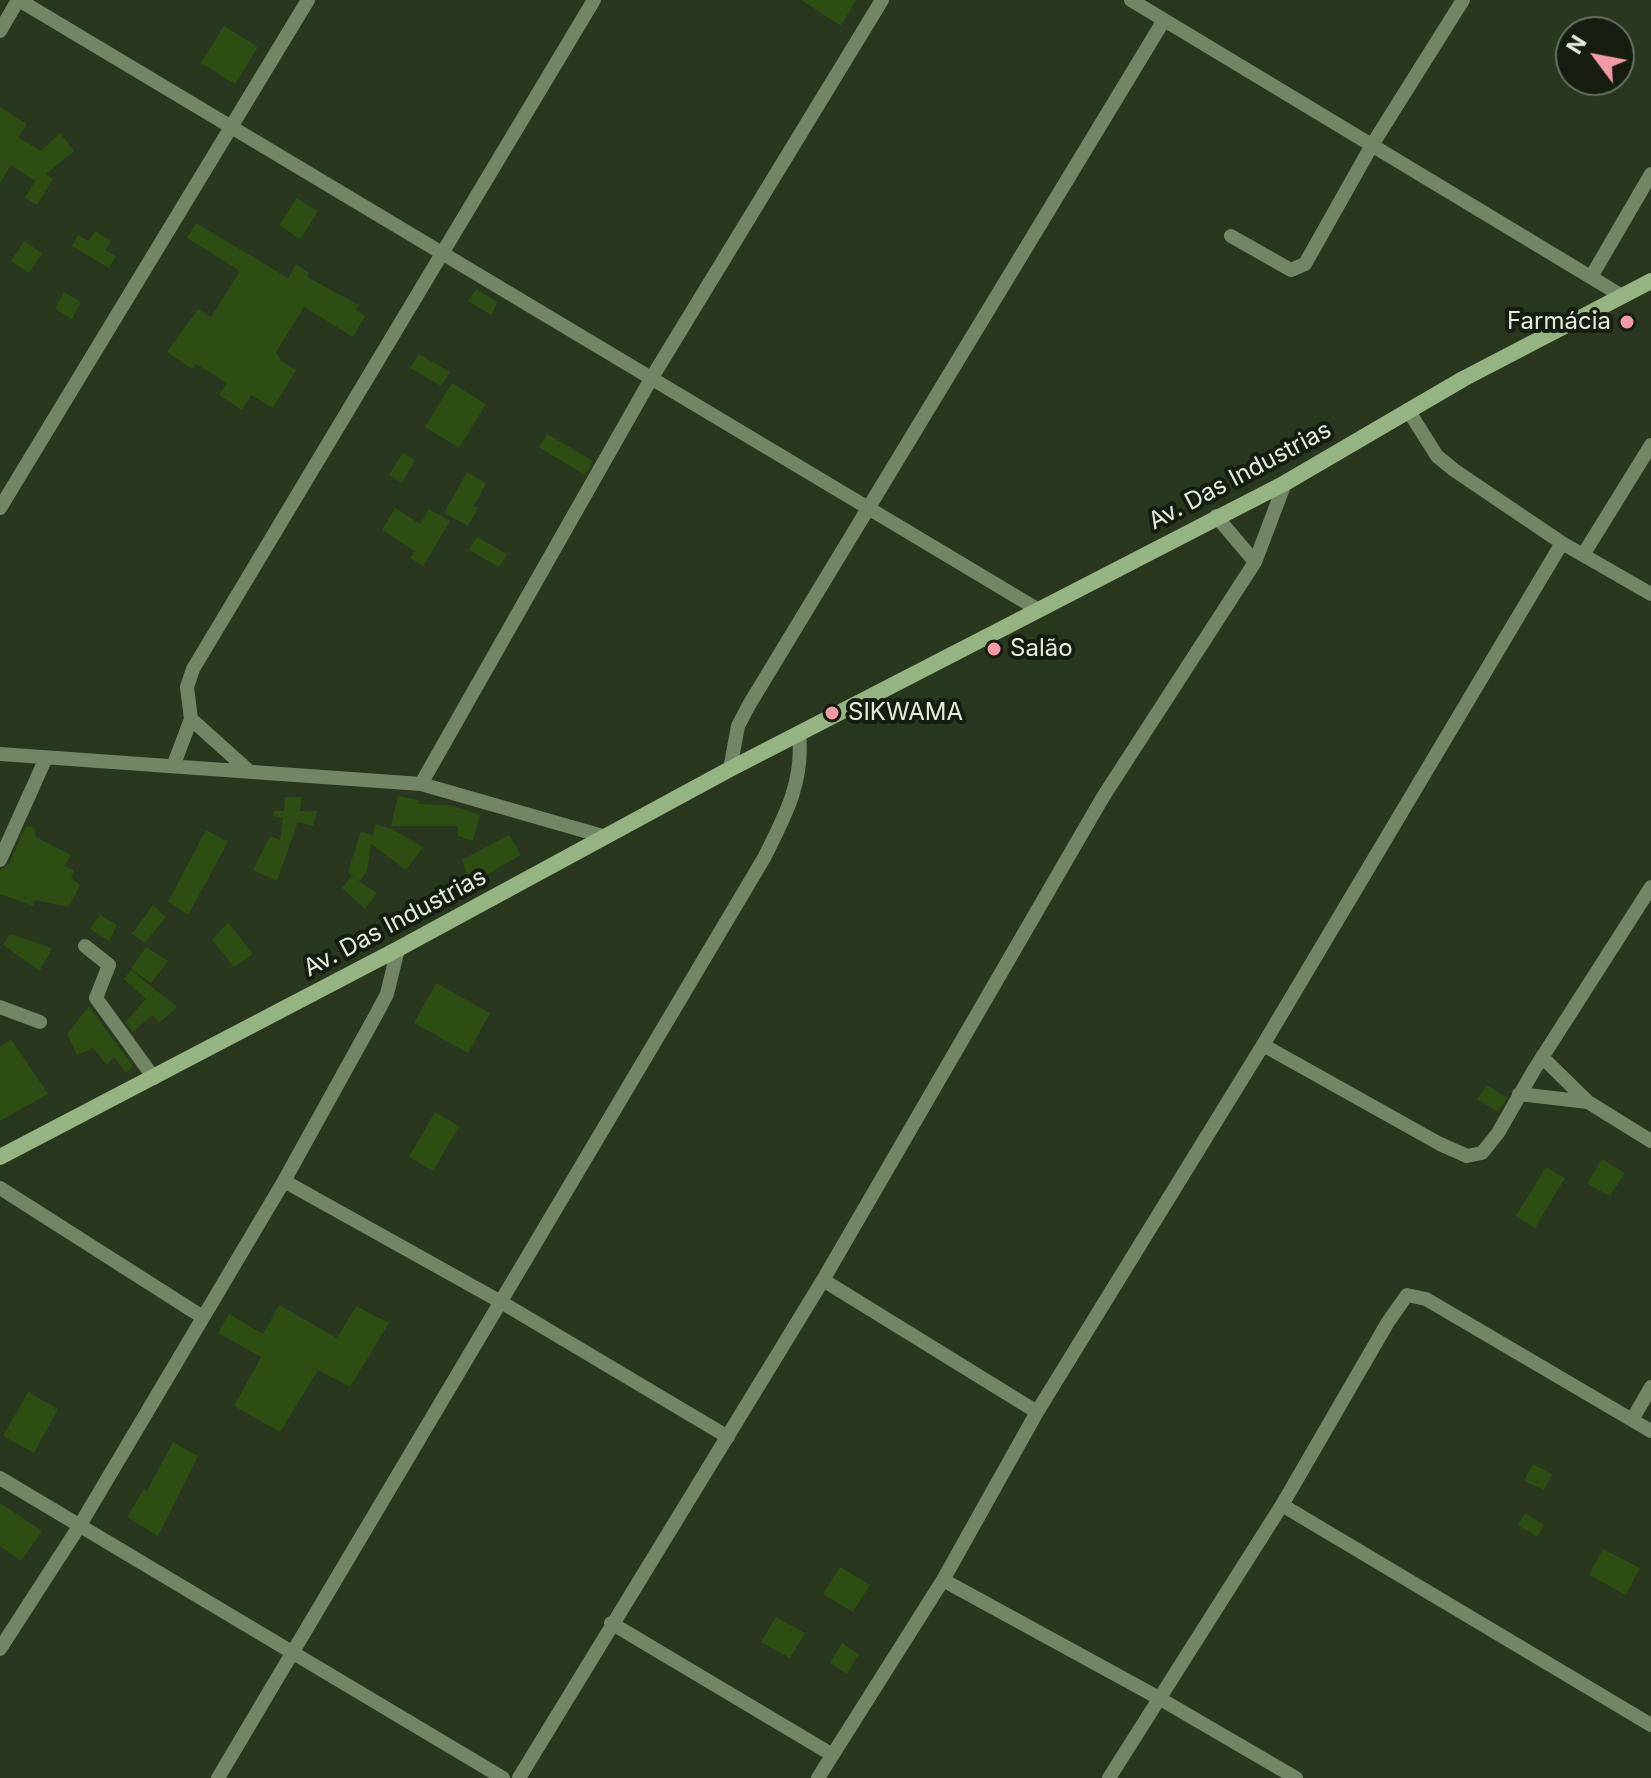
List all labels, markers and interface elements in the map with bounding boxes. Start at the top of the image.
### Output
north arrow [1555,16,1635,96]
text: N [1561,30,1592,58]
place label: Farmácia [1507,308,1611,336]
marker: Farmácia [1618,313,1636,331]
street label: Av. Das Industrias [1144,416,1336,536]
place label: Salão [1010,635,1073,663]
marker: Salão [985,640,1003,658]
place label: SIKWAMA [848,699,963,727]
marker: SIKWAMA [823,704,841,722]
street label: Av. Das Industrias [299,863,491,983]

